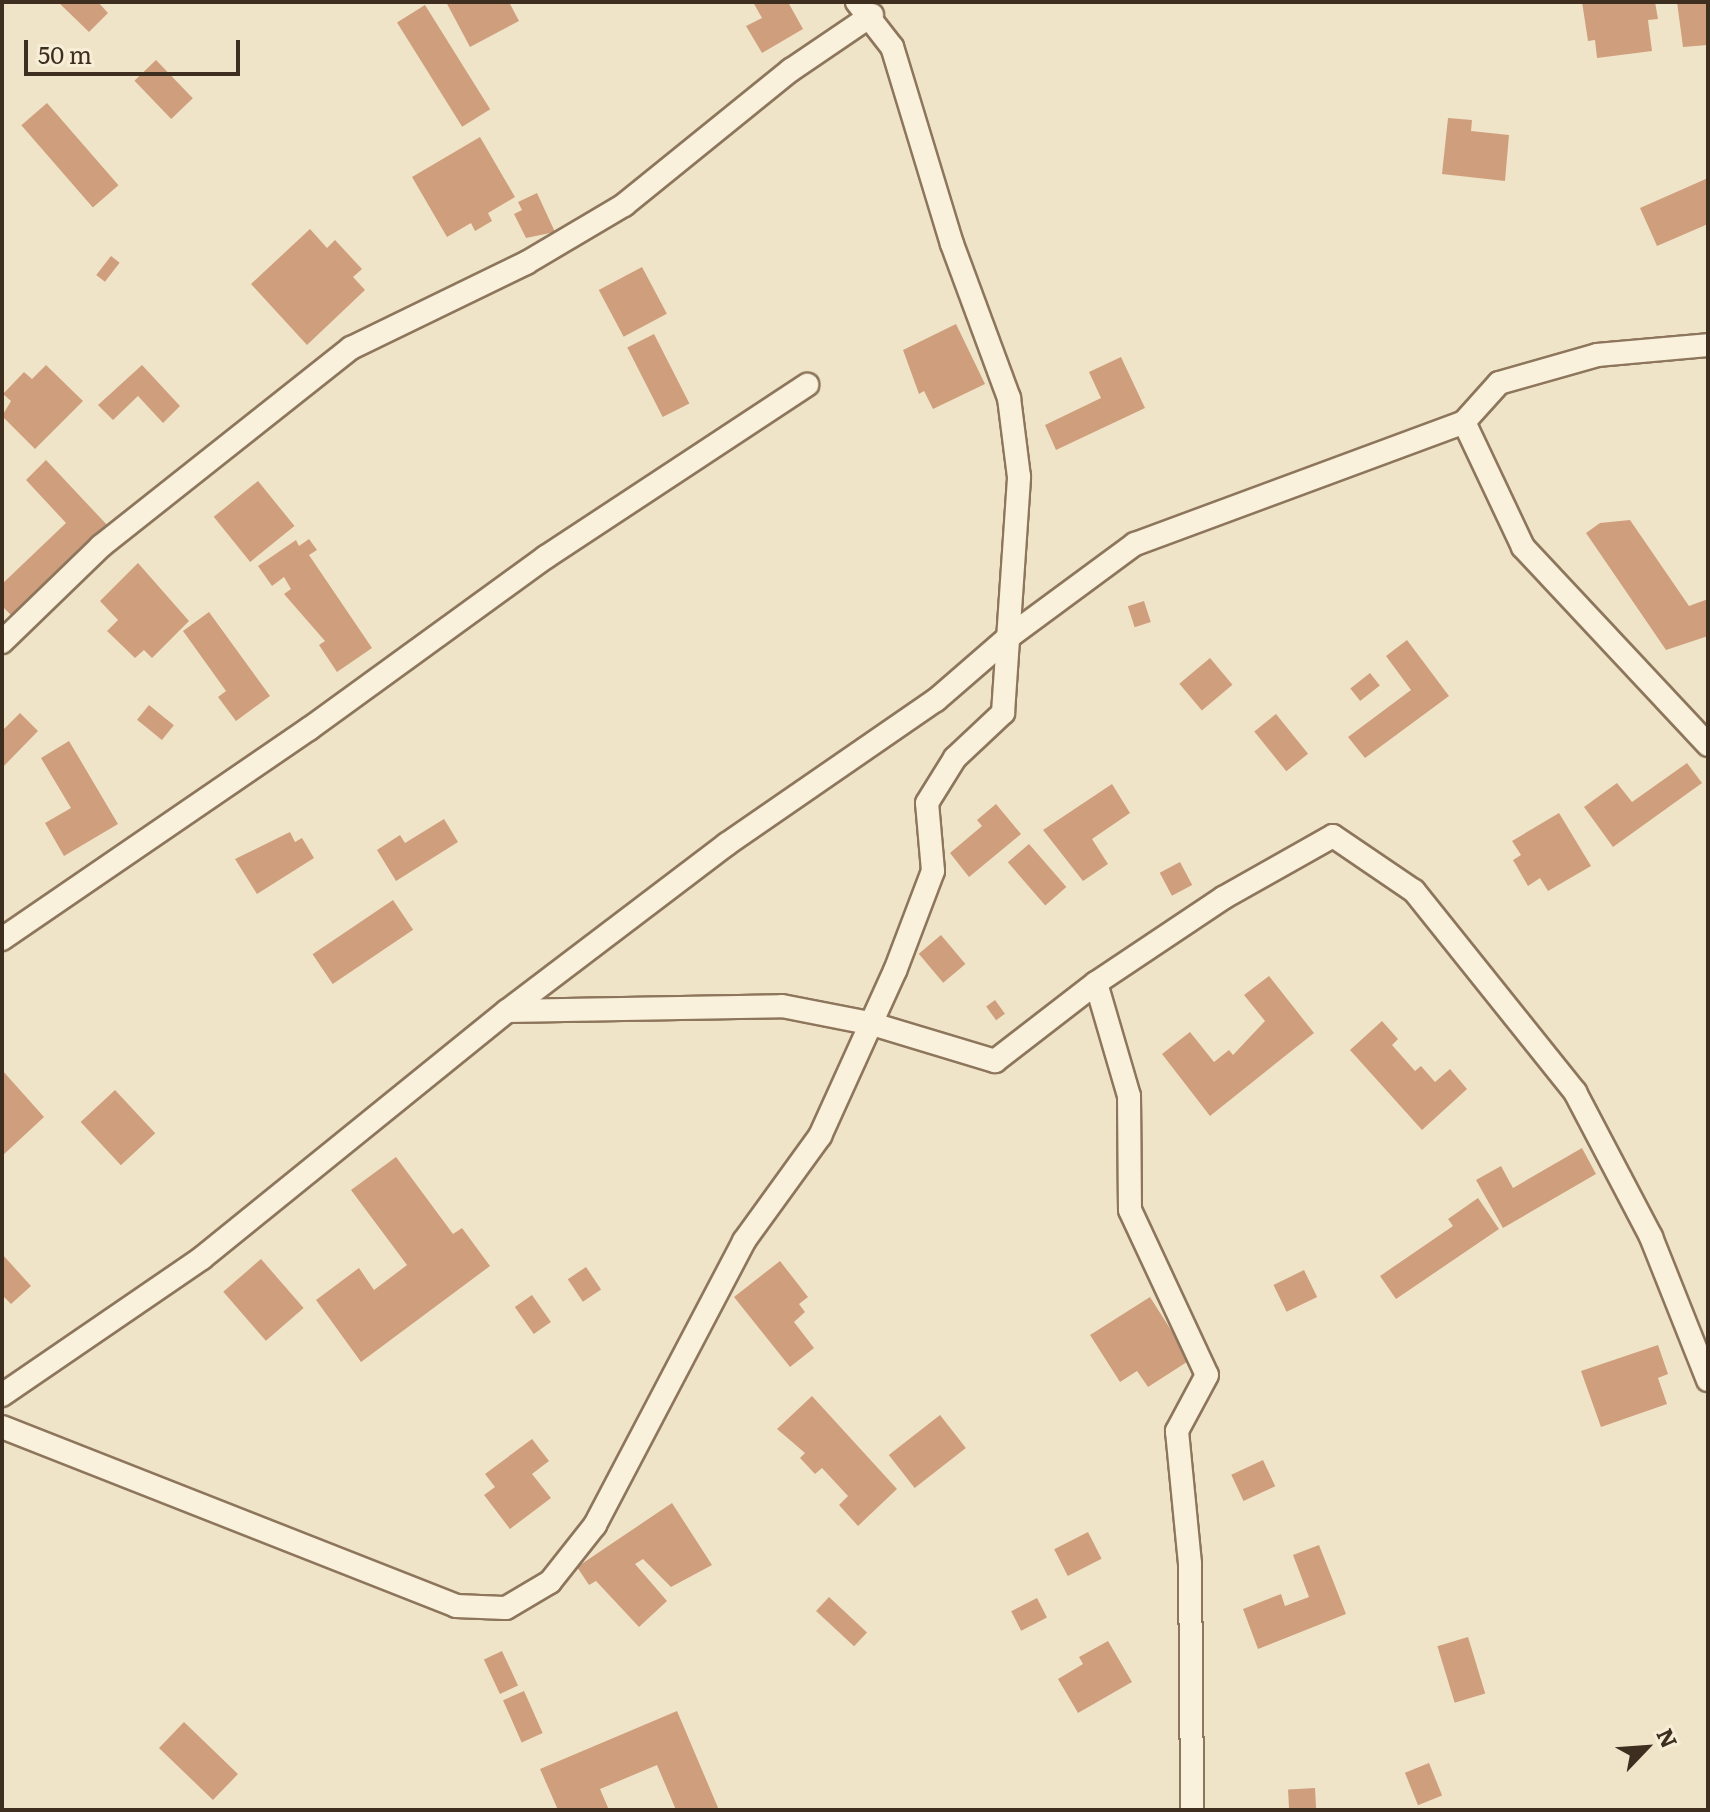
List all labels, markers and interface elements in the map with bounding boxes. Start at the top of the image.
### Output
scale bar [28,24,244,74]
text: 50 m [38,36,92,71]
north arrow [1606,1708,1686,1788]
text: N [1649,1722,1687,1753]

